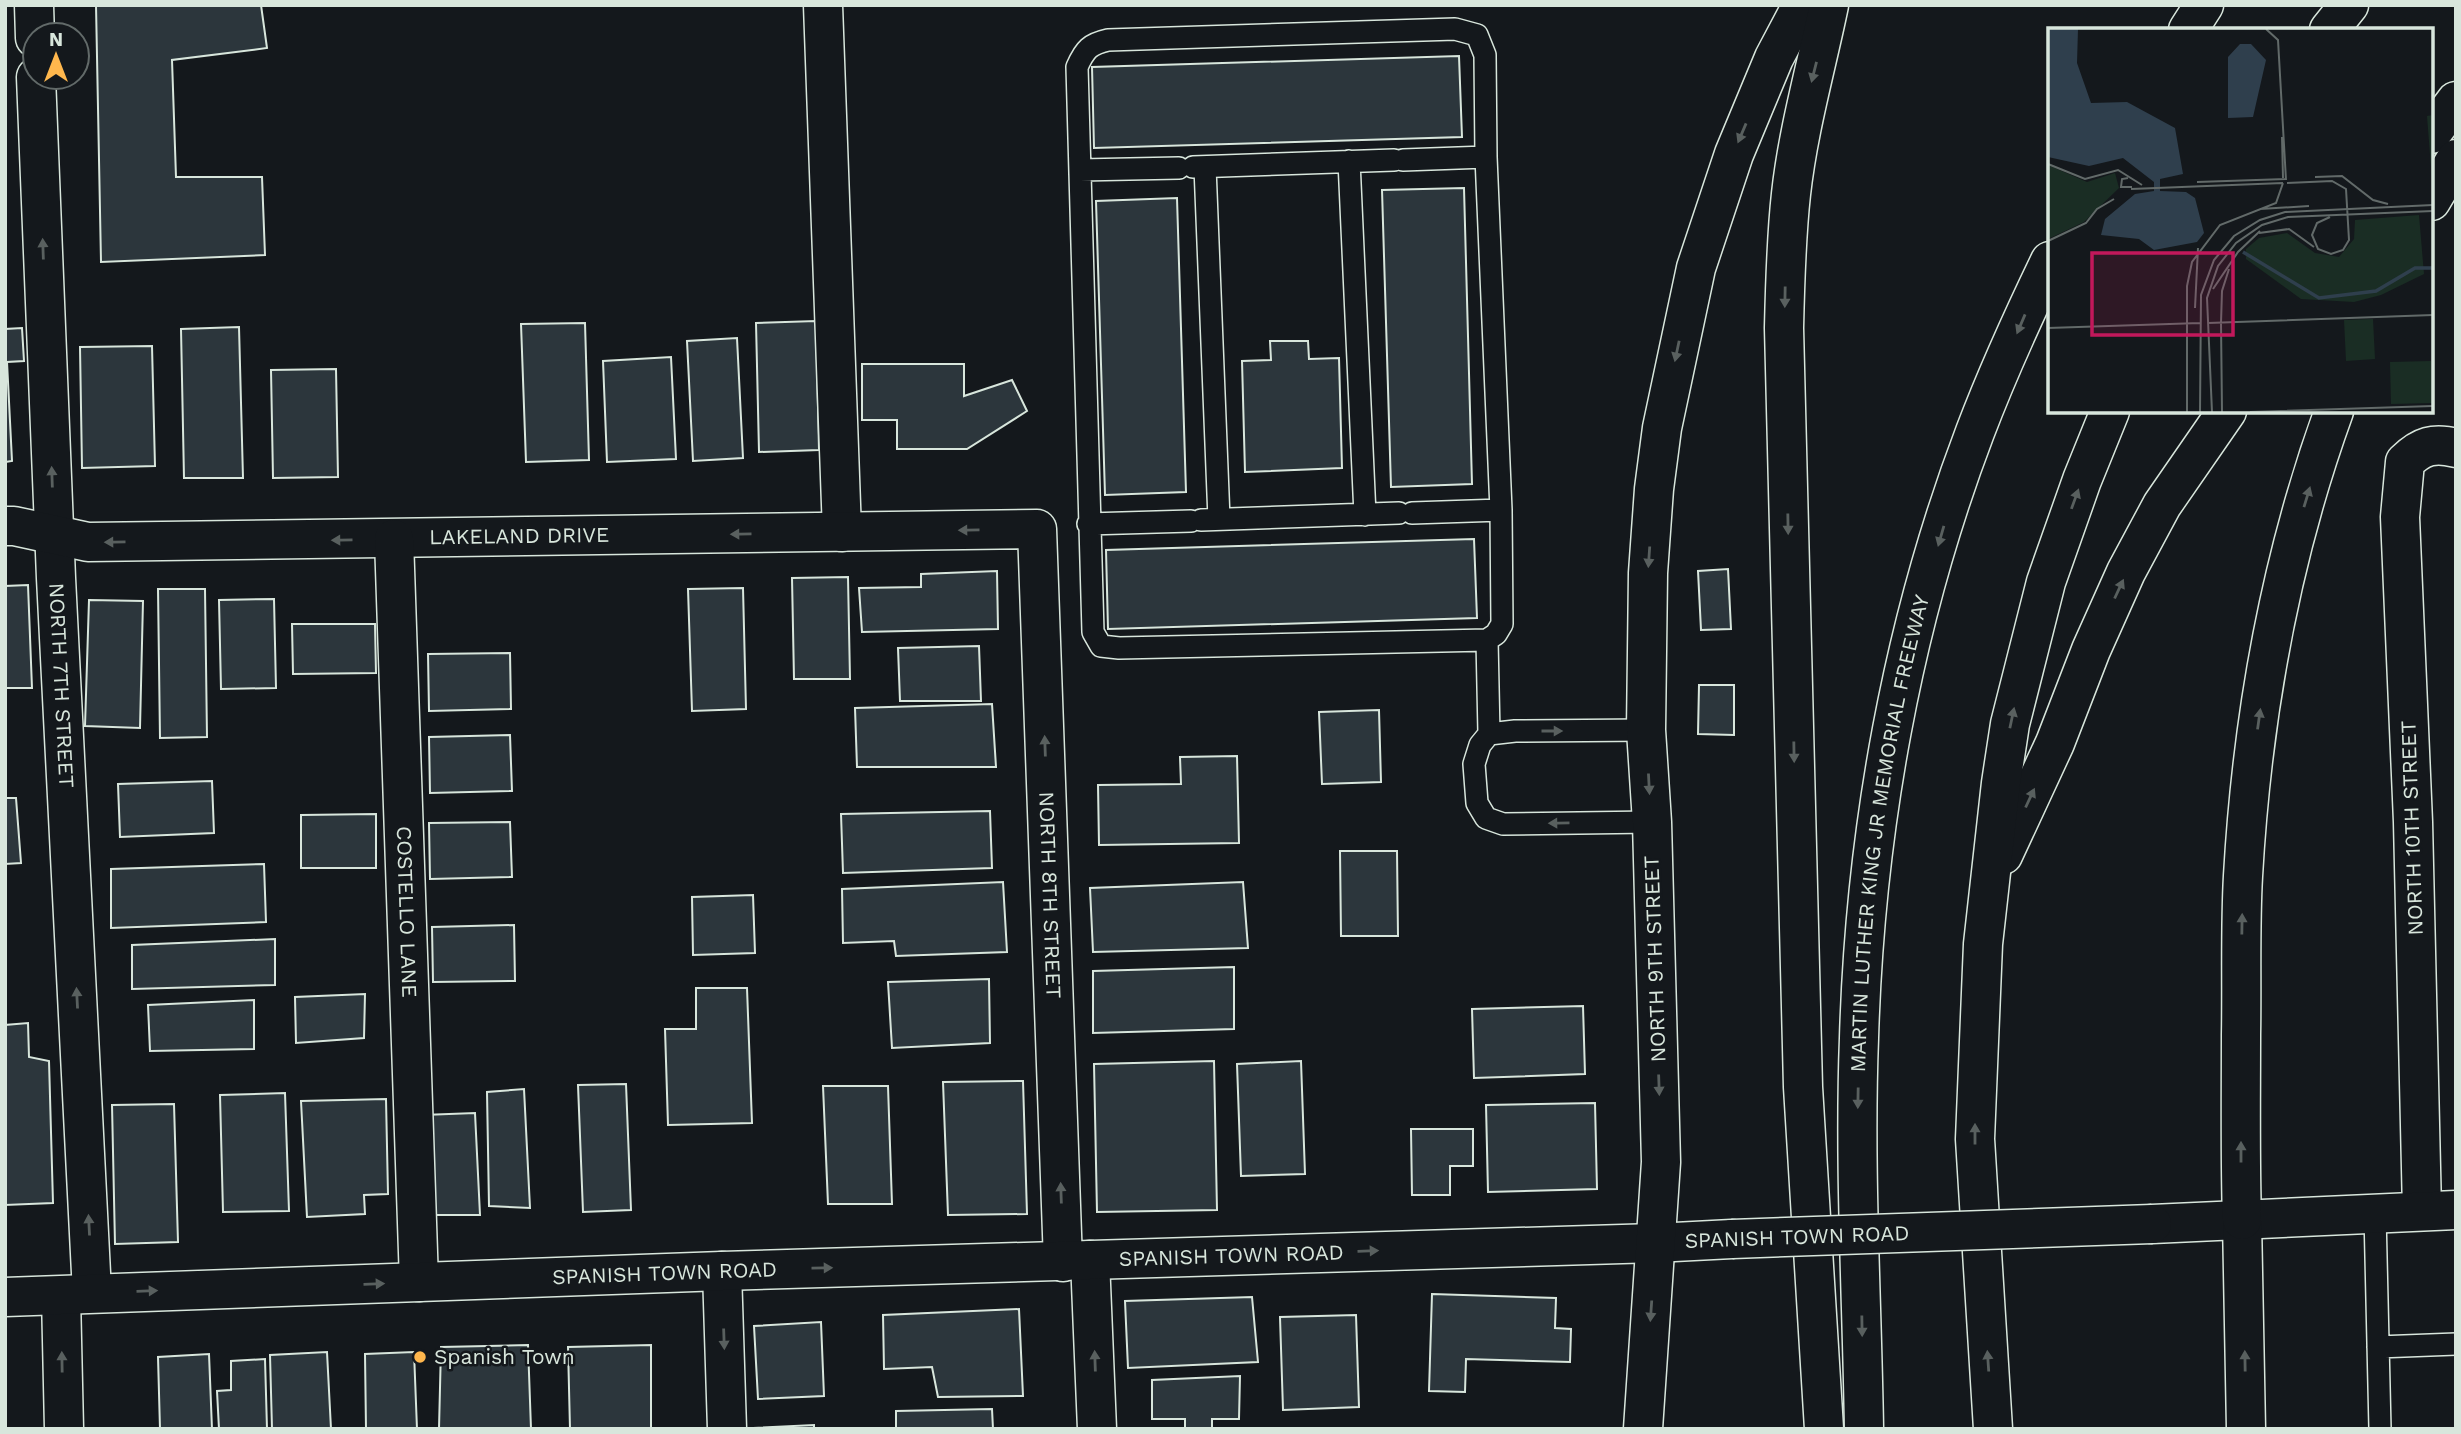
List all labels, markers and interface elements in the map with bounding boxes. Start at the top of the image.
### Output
north arrow [21,21,91,91]
text: N [49,28,63,51]
inset map [2048,28,2433,413]
one-way arrow [1808,61,1819,83]
one-way arrow [1737,123,1748,144]
one-way arrow [37,238,49,260]
one-way arrow [1779,286,1791,308]
one-way arrow [2016,313,2027,334]
one-way arrow [1672,340,1683,362]
one-way arrow [46,465,57,487]
one-way arrow [2302,486,2312,507]
one-way arrow [2069,489,2080,510]
one-way arrow [1783,513,1794,535]
street label: LAKELAND DRIVE [429,522,609,549]
one-way arrow [957,524,979,536]
one-way arrow [1935,526,1945,547]
one-way arrow [730,528,752,539]
one-way arrow [331,534,353,546]
one-way arrow [103,536,125,548]
one-way arrow [1644,546,1655,568]
one-way arrow [2113,579,2124,599]
street label: NORTH 7TH STREET [44,582,80,789]
street label: MARTIN LUTHER KING JR MEMORIAL FREEWAY [1845,592,1934,1073]
one-way arrow [2007,707,2018,729]
one-way arrow [2254,708,2265,730]
street label: NORTH 10TH STREET [2395,720,2428,936]
one-way arrow [1541,725,1563,736]
one-way arrow [1039,734,1050,756]
one-way arrow [1788,741,1799,763]
one-way arrow [1644,773,1655,795]
one-way arrow [2024,788,2035,808]
street label: NORTH 8TH STREET [1034,791,1067,999]
one-way arrow [1548,817,1570,829]
street label: COSTELLO LANE [392,825,422,998]
street label: NORTH 9TH STREET [1638,855,1671,1063]
one-way arrow [2237,913,2248,935]
one-way arrow [72,986,83,1008]
one-way arrow [1653,1074,1664,1096]
one-way arrow [1852,1088,1864,1110]
one-way arrow [1969,1122,1981,1144]
one-way arrow [2235,1140,2247,1162]
one-way arrow [1055,1182,1066,1204]
one-way arrow [83,1214,94,1236]
street label: SPANISH TOWN ROAD [1684,1220,1910,1253]
street label: SPANISH TOWN ROAD [1118,1239,1344,1271]
one-way arrow [1357,1246,1379,1257]
street label: SPANISH TOWN ROAD [552,1256,777,1289]
one-way arrow [811,1262,833,1274]
one-way arrow [363,1278,385,1290]
one-way arrow [136,1286,158,1297]
one-way arrow [1645,1300,1656,1322]
one-way arrow [1856,1315,1868,1337]
one-way arrow [719,1328,730,1350]
place label: Spanish Town [434,1344,575,1369]
marker: Spanish Town [412,1349,428,1365]
one-way arrow [1089,1349,1100,1371]
one-way arrow [1982,1349,1993,1371]
one-way arrow [2239,1349,2251,1371]
one-way arrow [57,1351,68,1373]

